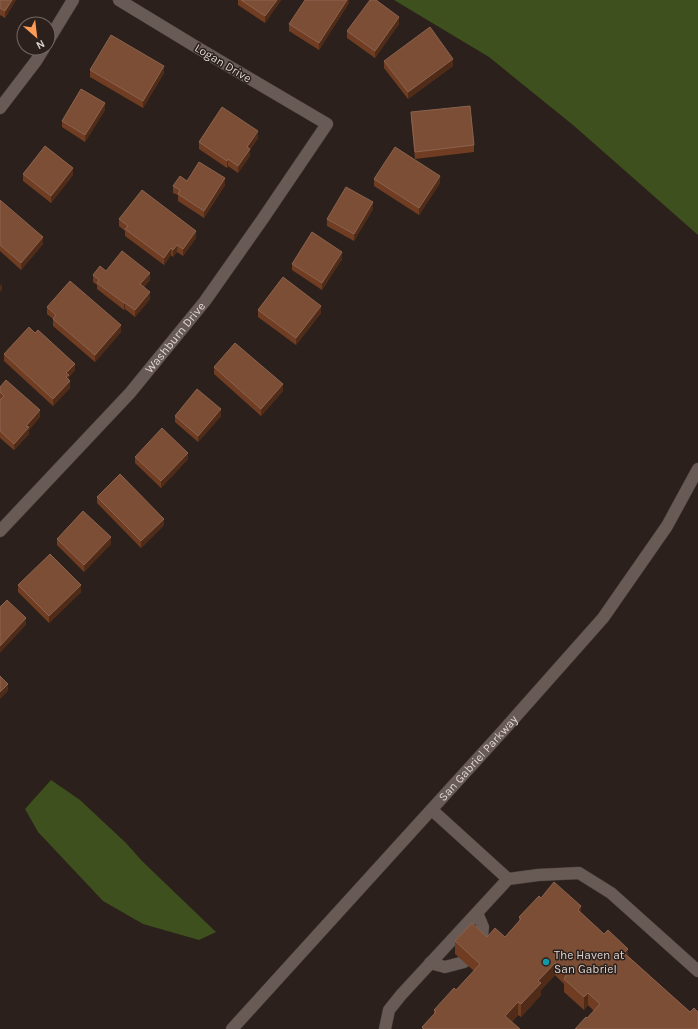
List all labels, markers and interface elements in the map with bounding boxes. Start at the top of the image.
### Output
north arrow [16,16,56,56]
text: N [34,37,47,52]
street label: Logan Drive [192,41,254,85]
street label: Washburn Drive [142,299,208,376]
street label: San Gabriel Parkway [436,712,521,804]
place label: The Haven at San Gabriel [554,948,625,976]
marker: The Haven at San Gabriel [541,957,551,967]

